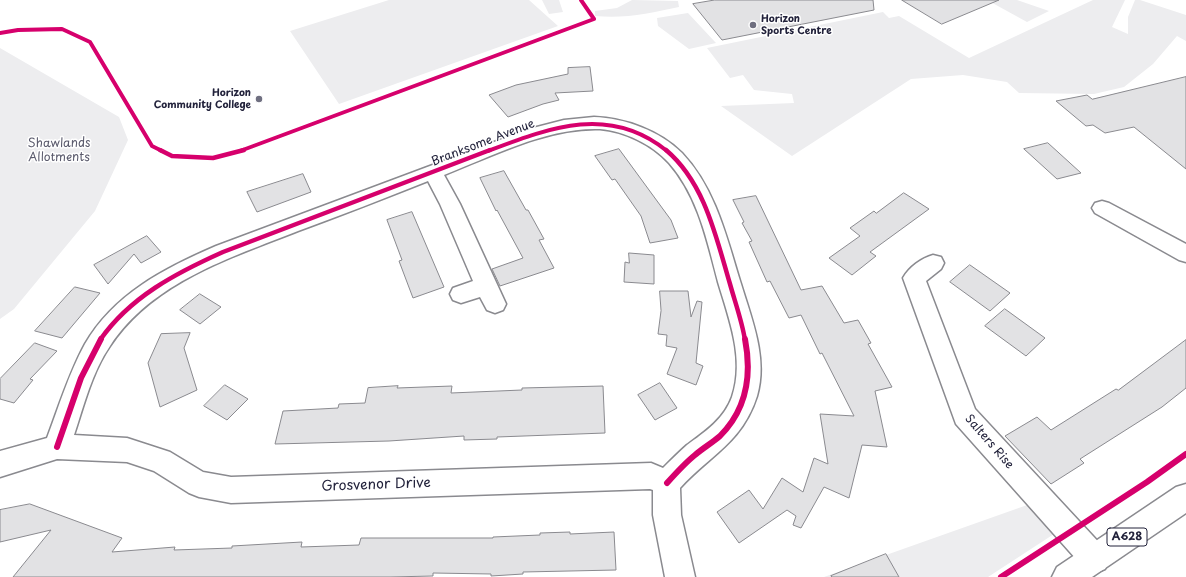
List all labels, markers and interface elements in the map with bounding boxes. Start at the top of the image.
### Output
place label: Horizon Sports Centre [761,13,832,36]
marker: Horizon Sports Centre [748,20,758,30]
place label: Horizon Community College [154,87,251,110]
marker: Horizon Community College [254,94,264,104]
street label: Branksome Avenue [429,117,537,169]
park label: Shawlands Allotments [28,137,90,165]
street label: Salters Rise [962,412,1016,472]
street label: Grosvenor Drive [321,475,431,495]
road number: A628 [1107,528,1147,546]

